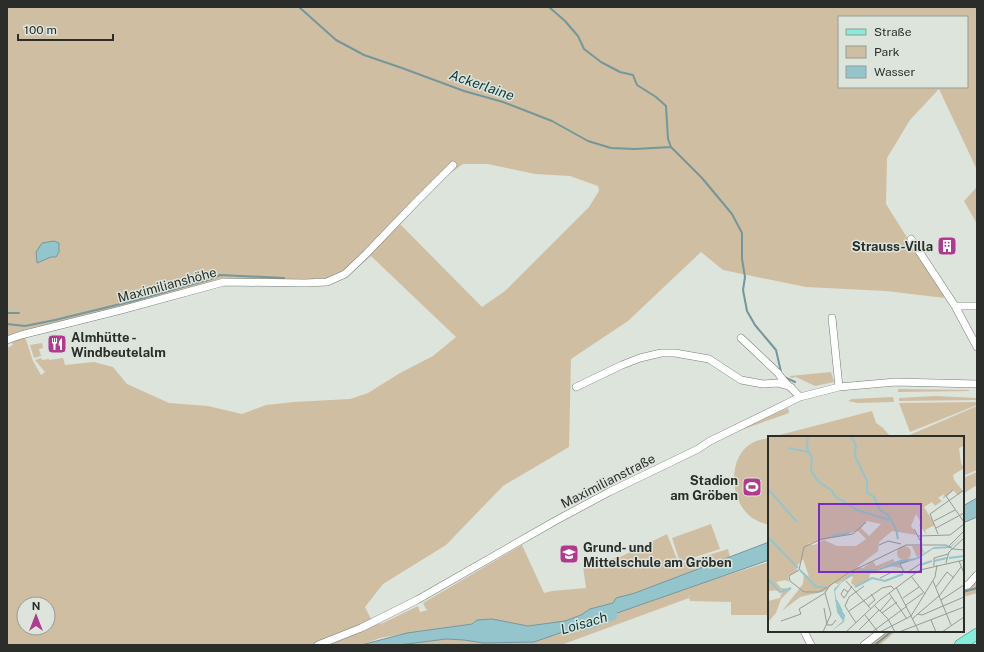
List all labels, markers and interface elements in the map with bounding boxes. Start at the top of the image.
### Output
scale bar [18,16,113,42]
legend [838,16,968,88]
text: 100 m [24,23,57,37]
text: Straße [874,25,912,39]
text: Park [874,45,900,59]
text: Wasser [874,65,915,79]
water label: Ackerlaine [448,66,517,104]
building icon: Strauss-Villa [936,235,958,257]
place label: Strauss-Villa [852,239,933,254]
street label: Maximilianshöhe [116,265,218,305]
place label: Almhütte - Windbeutelalm [71,330,166,360]
restaurant icon: Almhütte - Windbeutelalm [46,333,68,355]
inset map [768,436,964,632]
street label: Maximilianstraße [558,451,658,511]
place label: Stadion am Gröben [670,473,738,503]
sports icon: Stadion am Gröben [741,476,763,498]
place label: Grund- und Mittelschule am Gröben [583,540,732,570]
school or university icon: Grund- und Mittelschule am Gröben [558,543,580,565]
north arrow [16,596,56,636]
text: N [32,600,40,612]
water label: Loisach [559,609,609,637]

